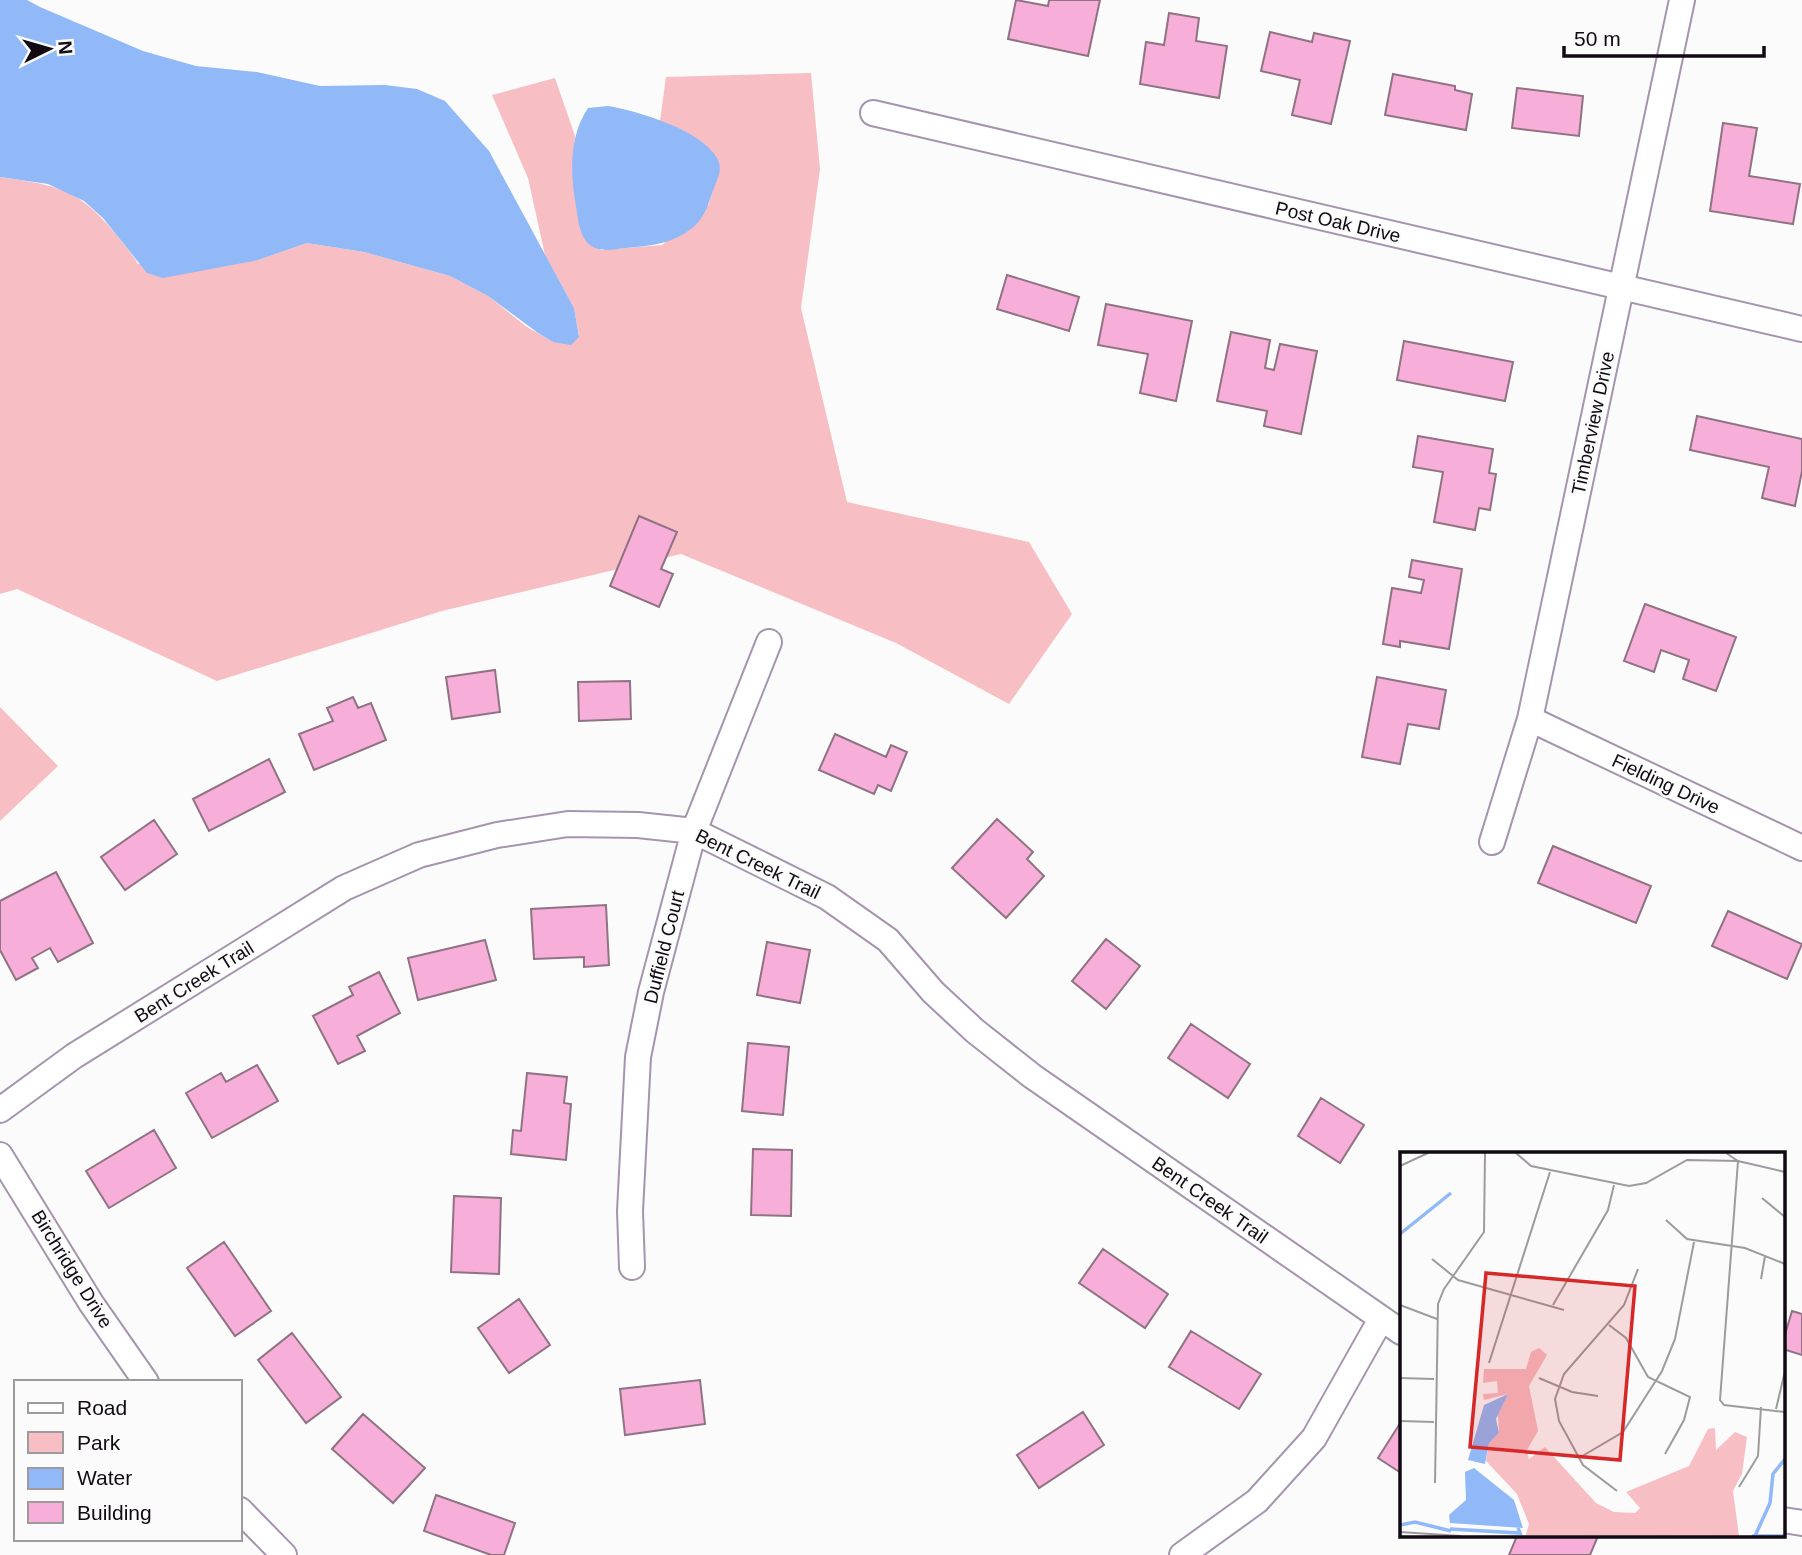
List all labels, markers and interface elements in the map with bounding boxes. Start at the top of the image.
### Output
north arrow [14,14,84,84]
scale bar [1564,14,1764,58]
text: 50 m [1574,27,1621,50]
text: N [54,40,76,55]
street label: Post Oak Drive [1273,197,1403,247]
street label: Timberview Drive [1568,349,1618,497]
street label: Fielding Drive [1609,750,1723,818]
street label: Bent Creek Trail [692,825,824,903]
street label: Duffield Court [640,888,688,1006]
street label: Bent Creek Trail [131,937,257,1027]
street label: Bent Creek Trail [1148,1152,1272,1248]
inset map [1400,1152,1784,1538]
street label: Birchridge Drive [27,1206,117,1332]
legend [14,1380,242,1541]
text: Road [77,1396,127,1419]
text: Park [77,1431,121,1454]
text: Water [77,1466,132,1489]
text: Building [77,1501,152,1524]

